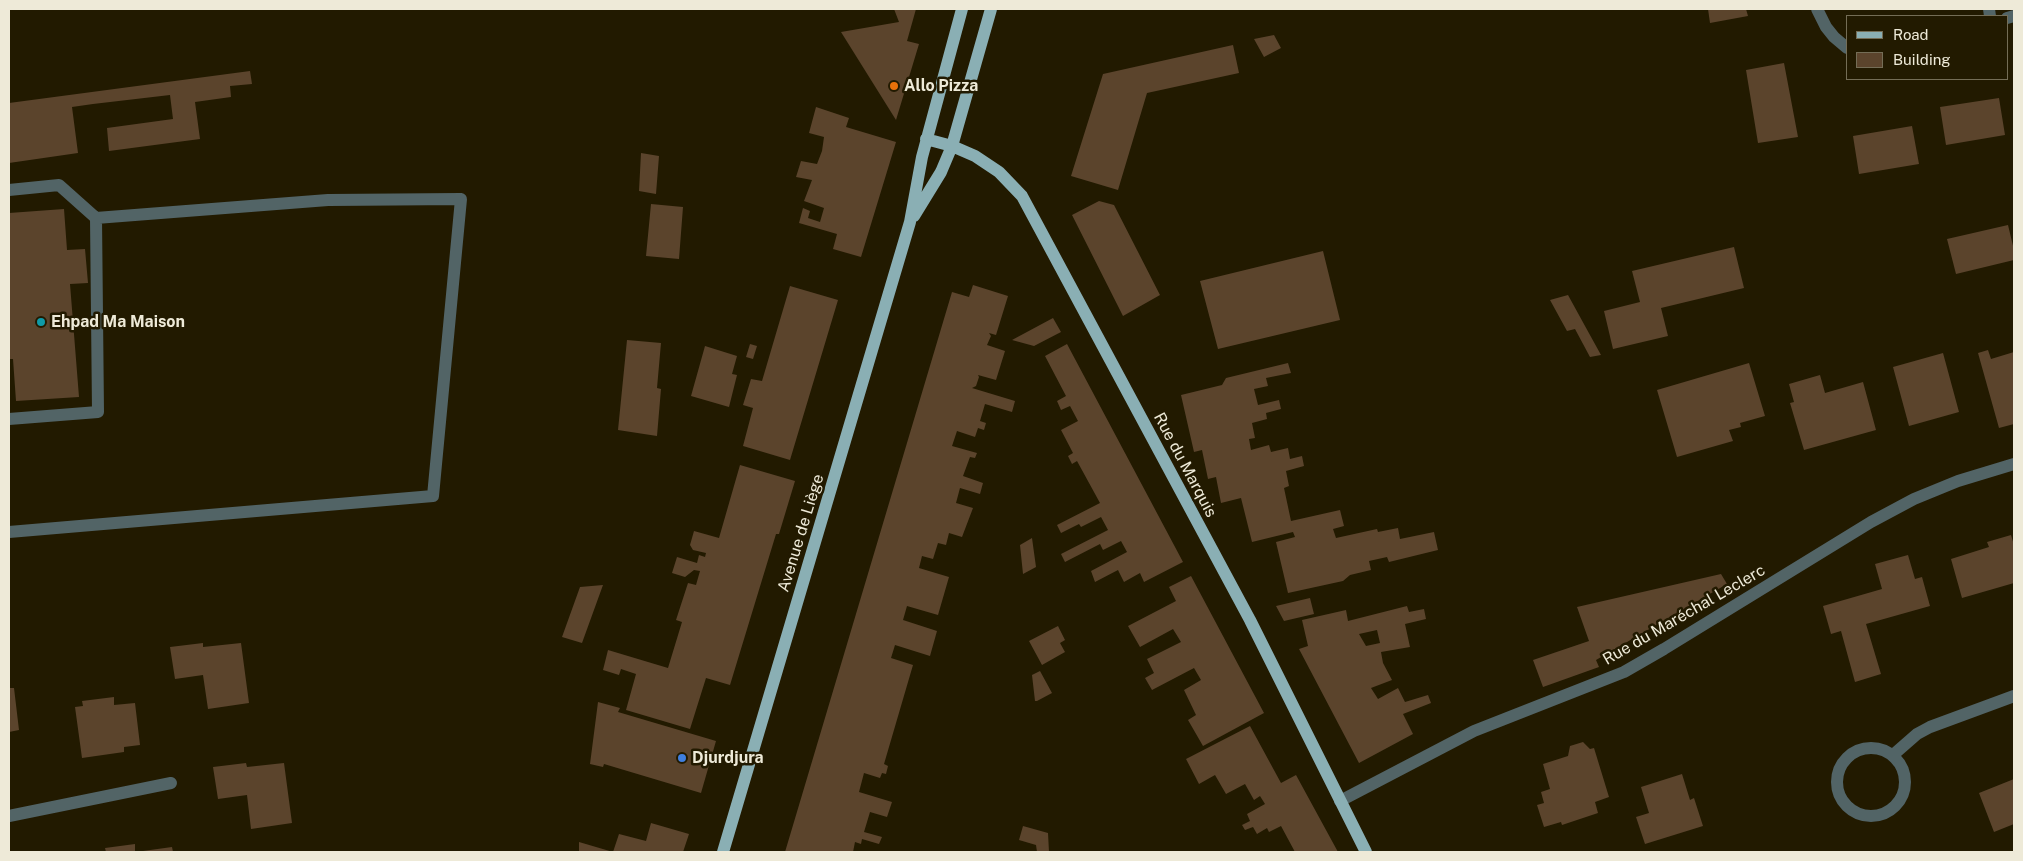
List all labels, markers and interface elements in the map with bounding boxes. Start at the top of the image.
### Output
legend [1846,15,2008,80]
text: Road [1893,26,1929,43]
text: Building [1893,51,1951,68]
place label: Allo Pizza [904,76,978,96]
marker: Allo Pizza [888,80,900,92]
place label: Ehpad Ma Maison [51,312,185,332]
marker: Ehpad Ma Maison [35,316,47,328]
street label: Rue du Marquis [1149,409,1221,521]
street label: Avenue de Liège [774,472,828,594]
street label: Rue du Maréchal Leclerc [1599,561,1769,669]
place label: Djurdjura [692,748,764,768]
marker: Djurdjura [676,752,688,764]

